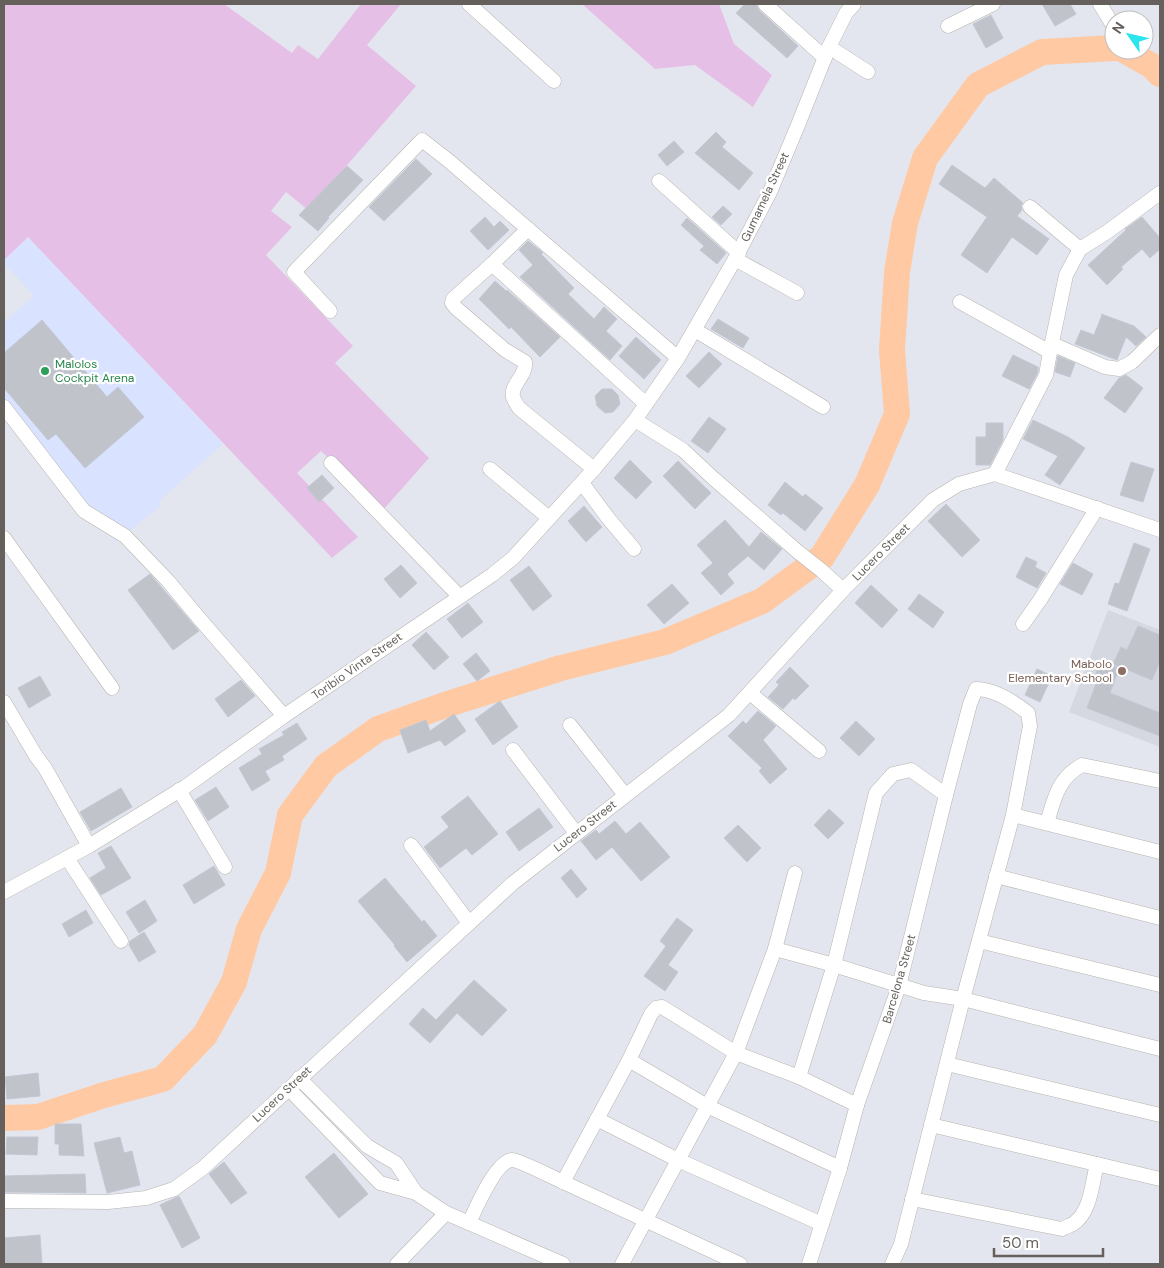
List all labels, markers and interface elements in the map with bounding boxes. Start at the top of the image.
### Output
north arrow [1104,10,1154,60]
text: N [1108,18,1129,37]
street label: Gumamela Street [737,149,793,244]
place label: Malolos Cockpit Arena [55,356,134,386]
marker: Malolos Cockpit Arena [39,365,51,377]
street label: Lucero Street [849,519,914,584]
street label: Toribio Vinta Street [309,629,406,703]
place label: Mabolo Elementary School [1008,656,1112,686]
marker: Mabolo Elementary School [1116,665,1128,677]
street label: Lucero Street [550,796,620,856]
street label: Barcelona Street [879,932,919,1025]
street label: Lucero Street [249,1062,315,1126]
scale bar [994,1226,1103,1258]
text: 50 m [1002,1233,1039,1253]

